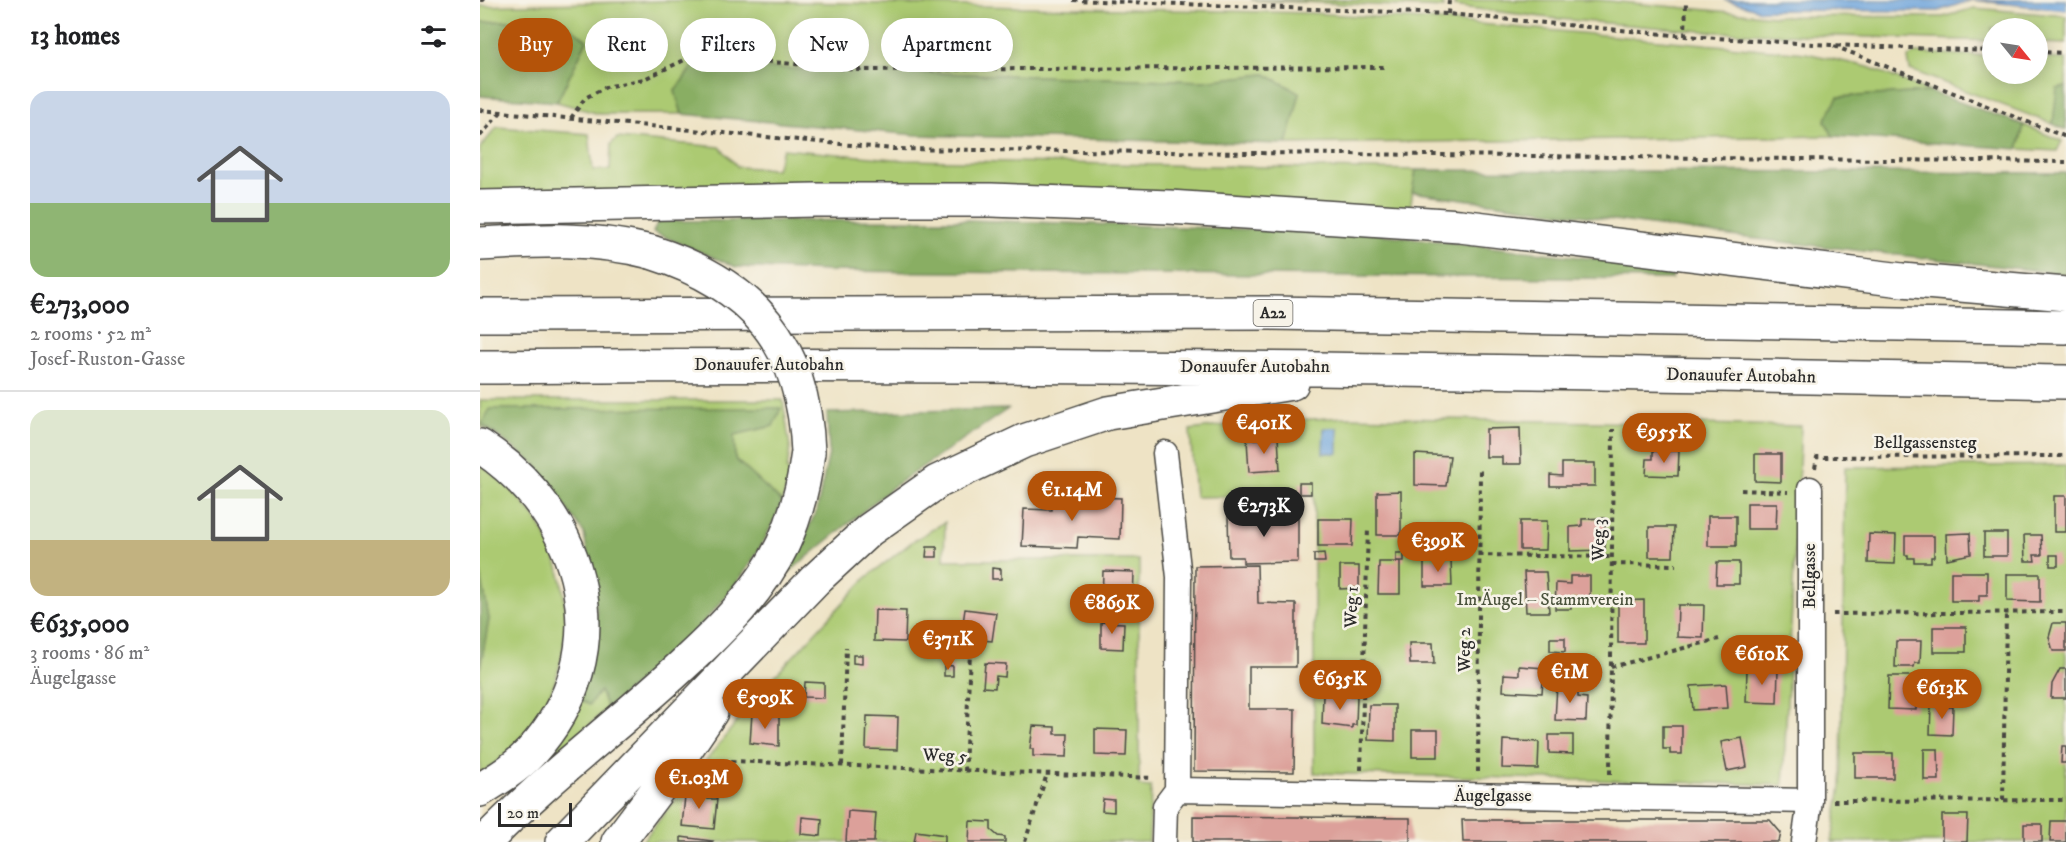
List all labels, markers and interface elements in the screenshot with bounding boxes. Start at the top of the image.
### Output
chip: Buy [498,18,573,72]
chip: Rent [585,18,668,72]
chip: Filters [680,18,776,72]
chip: New [788,18,869,72]
chip: Apartment [881,18,1013,72]
north arrow [1982,18,2048,84]
map controls [1982,18,2048,84]
text: 13 homes [30,20,120,53]
icon: filters [417,20,450,53]
icon: home [186,130,294,238]
text: €273,000 [30,289,130,322]
road number: A22 [1254,300,1292,326]
text: 2 rooms · 52 m² [30,322,151,347]
text: Josef-Ruston-Gasse [30,347,185,372]
street label: Donauufer Autobahn [694,354,845,376]
street label: Donauufer Autobahn [1180,356,1331,378]
street label: Donauufer Autobahn [1666,364,1817,388]
pin: €401K [1222,404,1306,455]
text: €401K [1236,411,1292,436]
pin: €955K [1622,413,1706,464]
text: €955K [1636,420,1692,445]
street label: Bellgassensteg [1874,432,1977,454]
icon: home [186,449,294,557]
pin: €1.14M [1023,471,1121,522]
text: €1.14M [1042,478,1102,503]
pin: €273K [1222,487,1306,538]
text: €273K [1237,494,1291,519]
street label: Weg 3 [1588,519,1610,562]
pin: €399K [1396,522,1480,573]
text: €399K [1411,529,1465,554]
street label: Bellgasse [1799,543,1821,609]
pin: €869K [1070,584,1154,635]
street label: Weg 1 [1340,585,1364,630]
park label: Im Äugel – Stammverein [1456,589,1634,611]
text: €869K [1084,591,1140,616]
text: €635,000 [30,608,130,641]
pin: €371K [906,620,990,671]
text: €371K [922,627,974,652]
street label: Weg 2 [1454,628,1476,673]
pin: €610K [1720,635,1804,686]
text: 3 rooms · 86 m² [30,641,149,666]
text: €610K [1735,642,1789,667]
pin: €1M [1541,653,1599,704]
pin: €635K [1298,660,1382,711]
text: €1M [1551,660,1589,685]
text: Äugelgasse [30,666,116,691]
text: €635K [1313,667,1367,692]
pin: €613K [1900,669,1984,720]
text: €613K [1917,676,1967,701]
pin: €509K [723,679,807,730]
text: €509K [737,686,793,711]
street label: Weg 5 [921,744,968,768]
pin: €1.03M [650,759,748,810]
text: €1.03M [669,766,729,791]
street label: Äugelgasse [1454,785,1532,807]
scale bar [498,800,572,828]
text: 20 m [507,803,539,823]

